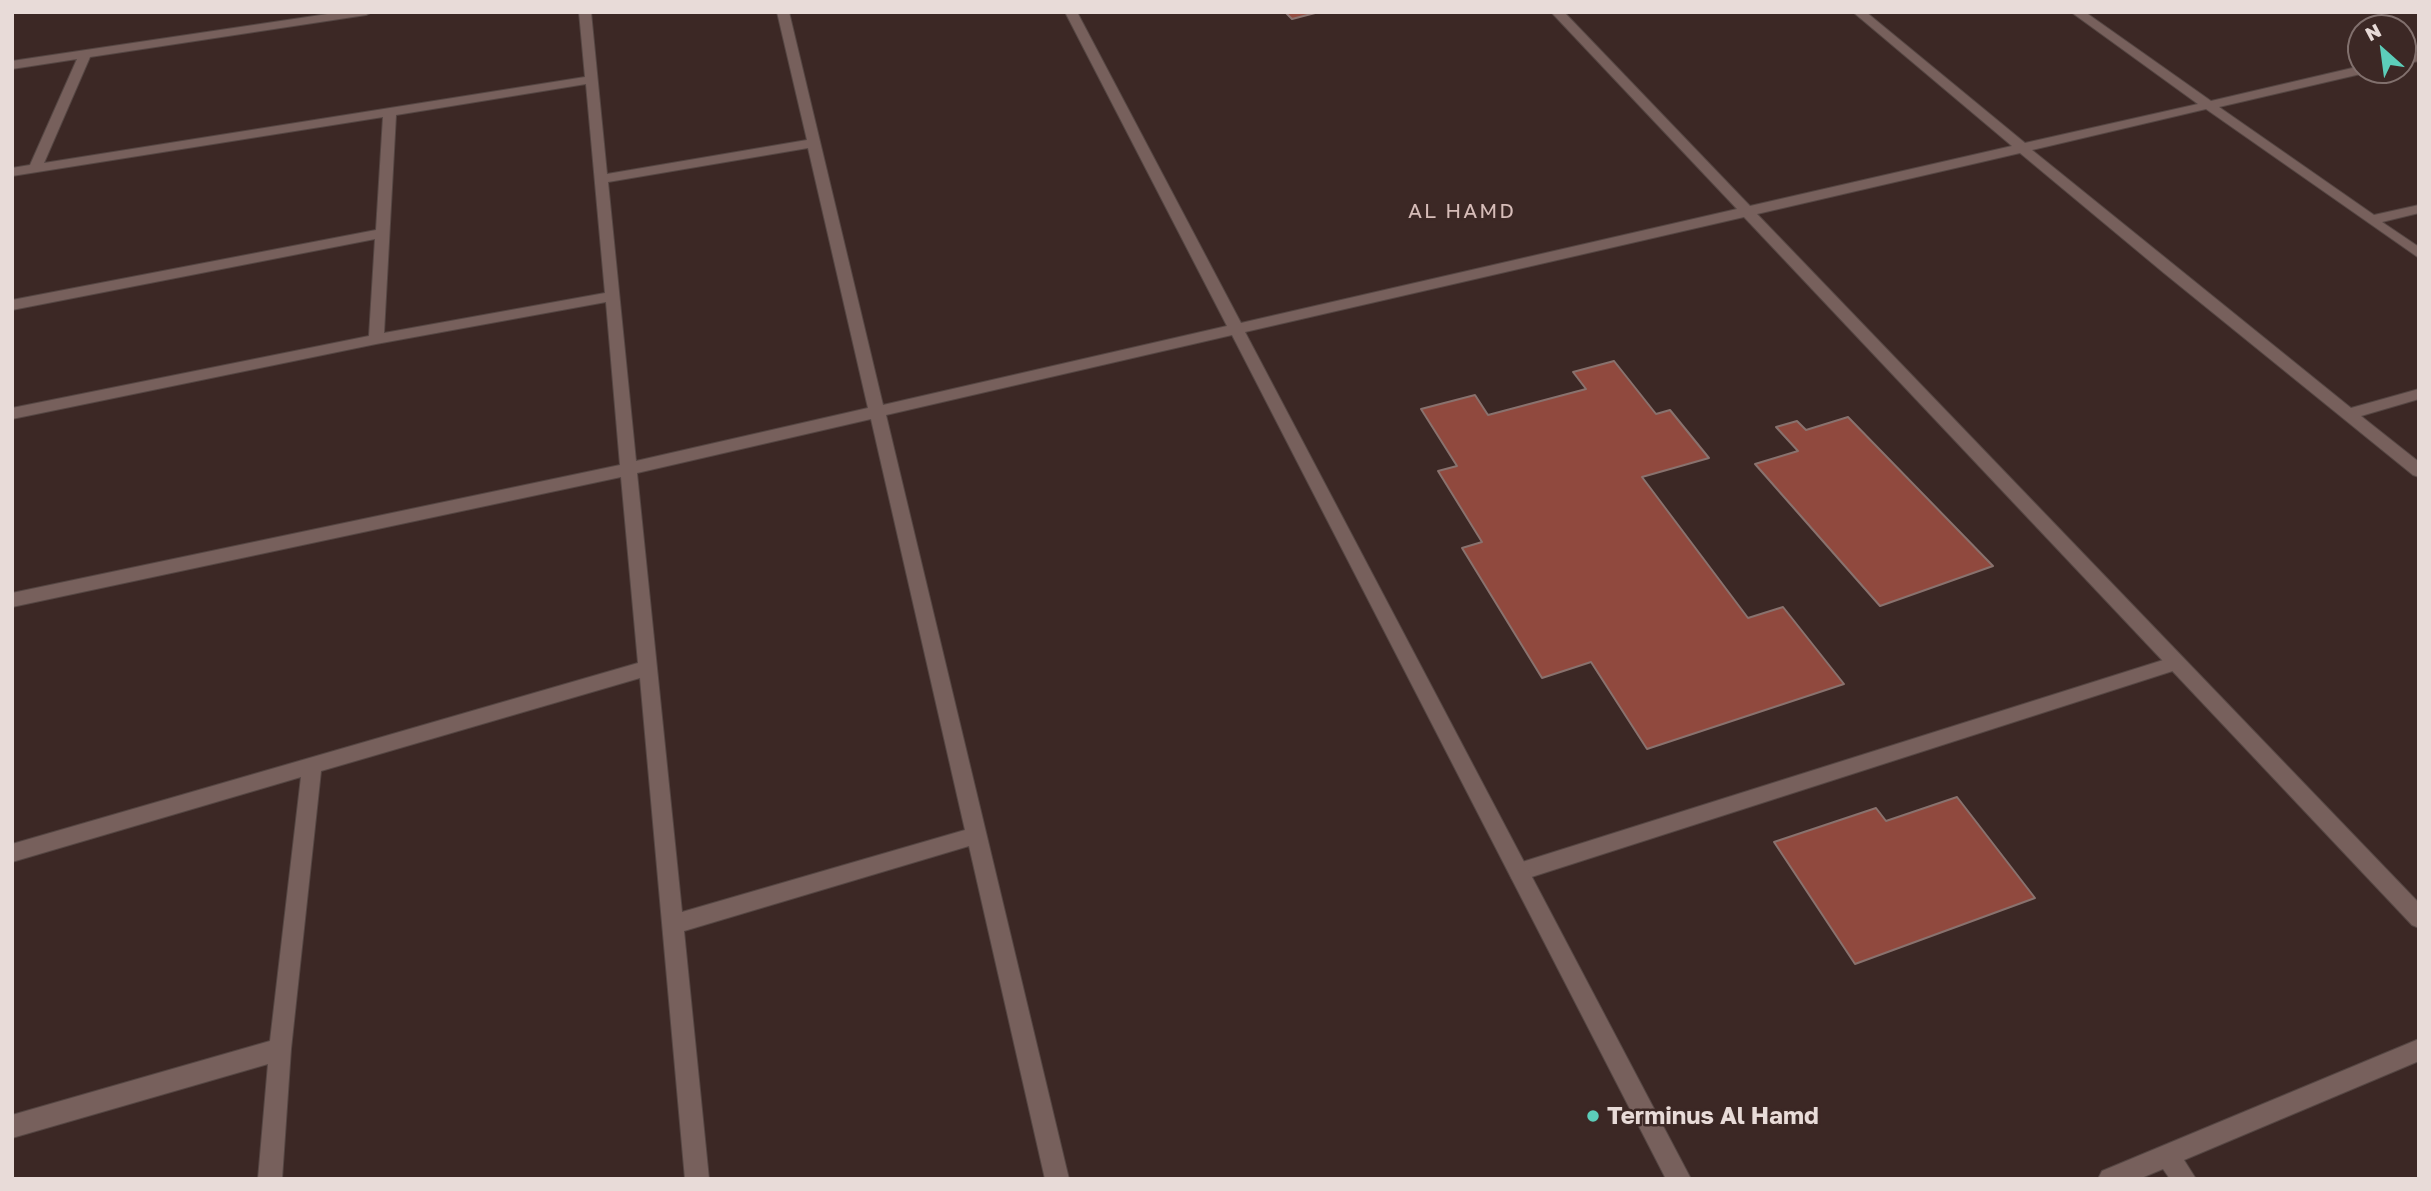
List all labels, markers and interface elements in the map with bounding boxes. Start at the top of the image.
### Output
north arrow [2347,14,2417,84]
text: N [2361,18,2385,45]
district label: AL HAMD [1409,198,1515,224]
place label: Terminus Al Hamd [1607,1102,1819,1130]
marker: Terminus Al Hamd [1585,1108,1601,1124]

